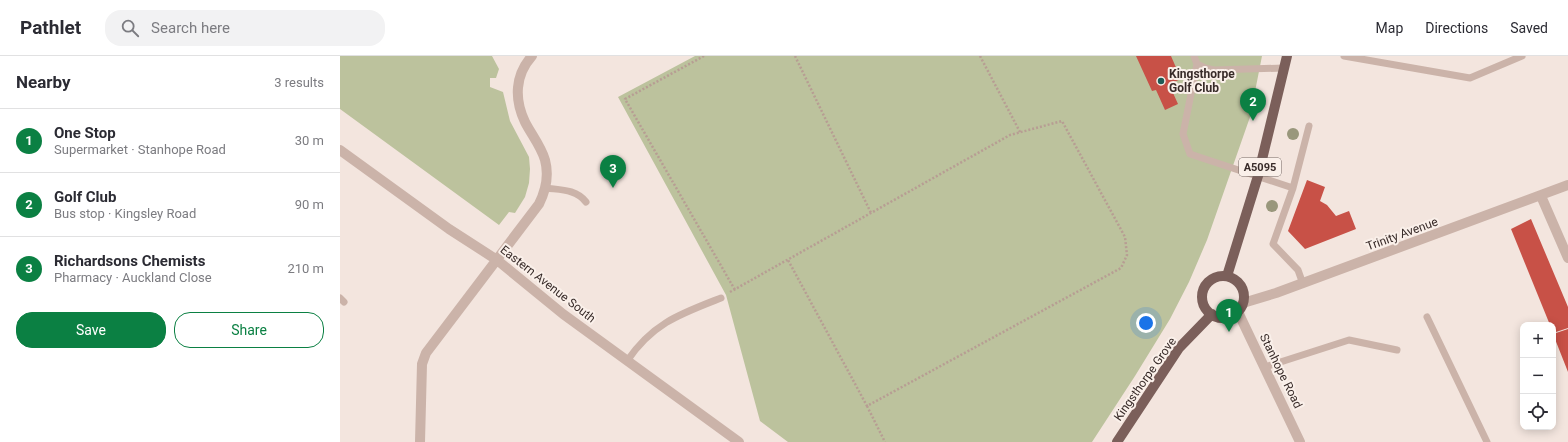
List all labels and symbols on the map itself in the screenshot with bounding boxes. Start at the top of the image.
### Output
place label: Kingsthorpe Golf Club [1169,67,1235,95]
marker: Kingsthorpe Golf Club [1156,76,1166,86]
pin: 2 [1240,88,1266,121]
pin: 3 [600,155,626,188]
road number: A5095 [1239,158,1281,176]
street label: Trinity Avenue [1364,215,1440,253]
street label: Eastern Avenue South [498,243,598,325]
pin: 1 [1216,299,1242,332]
your location [1136,313,1156,333]
street label: Stanhope Road [1257,331,1305,411]
street label: Kingsthorpe Grove [1111,335,1179,423]

